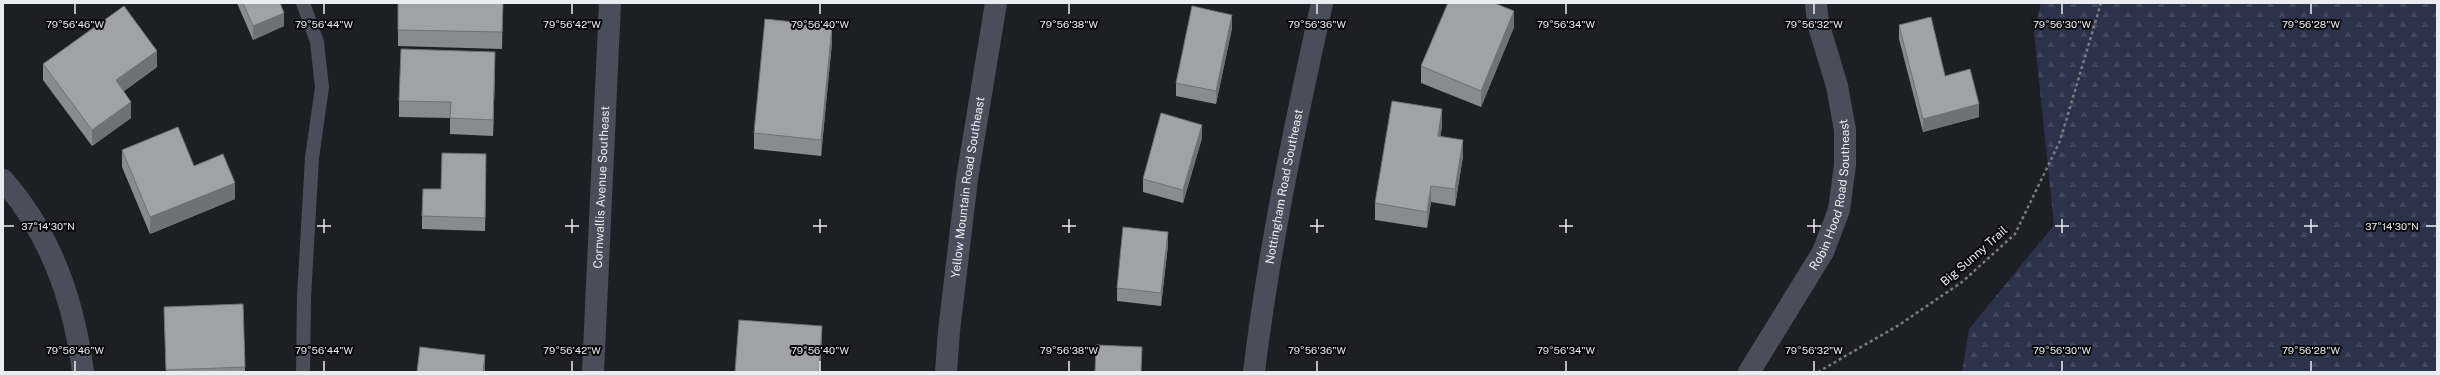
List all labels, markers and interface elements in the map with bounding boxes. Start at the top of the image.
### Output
text: 79°56'46"W [46,18,105,30]
text: 79°56'44"W [295,18,354,30]
text: 79°56'42"W [543,18,601,30]
text: 79°56'40"W [791,18,849,30]
text: 79°56'38"W [1040,18,1099,30]
text: 79°56'36"W [1288,18,1346,30]
text: 79°56'34"W [1537,18,1596,30]
text: 79°56'32"W [1785,18,1843,30]
text: 79°56'30"W [2033,18,2091,30]
text: 79°56'28"W [2282,18,2340,30]
street label: Yellow Mountain Road Southeast [948,95,988,279]
street label: Cornwallis Avenue Southeast [591,105,612,269]
street label: Nottingham Road Southeast [1263,108,1306,265]
street label: Robin Hood Road Southeast [1806,118,1852,273]
text: 37°14'30"N [21,220,75,232]
text: 37°14'30"N [2365,220,2419,232]
street label: Big Sunny Trail [1938,223,2011,289]
text: 79°56'46"W [46,344,105,356]
text: 79°56'44"W [295,344,354,356]
text: 79°56'42"W [543,344,601,356]
text: 79°56'40"W [791,344,849,356]
text: 79°56'38"W [1040,344,1099,356]
text: 79°56'36"W [1288,344,1346,356]
text: 79°56'34"W [1537,344,1596,356]
text: 79°56'32"W [1785,344,1843,356]
text: 79°56'30"W [2033,344,2091,356]
text: 79°56'28"W [2282,344,2340,356]

